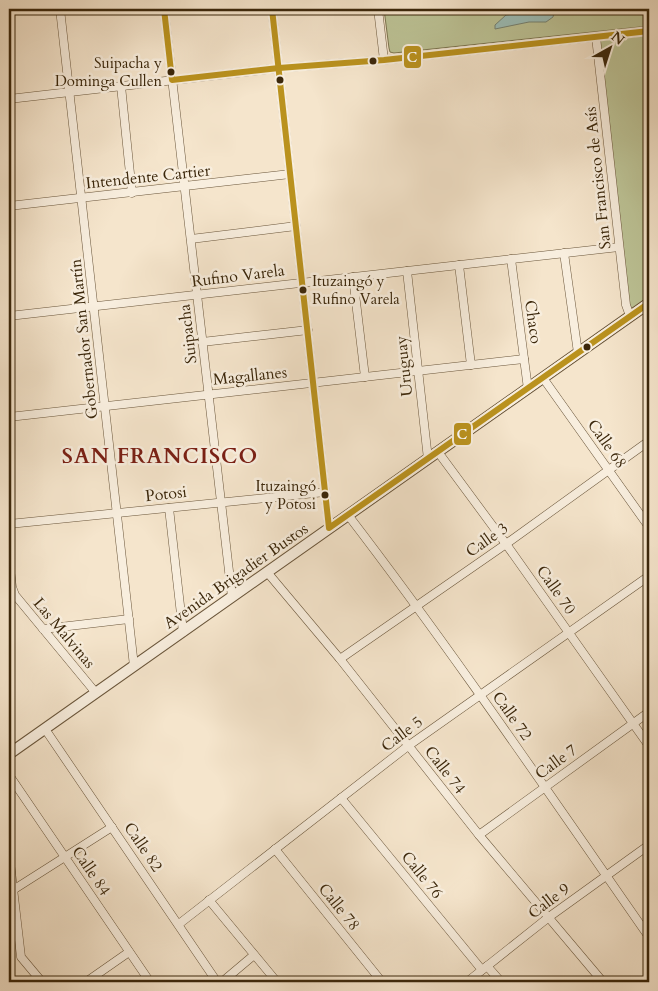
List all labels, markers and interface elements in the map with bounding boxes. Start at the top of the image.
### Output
north arrow [586,22,636,72]
text: N [607,27,629,49]
line badge: C [403,45,422,69]
text: C [407,48,418,67]
place label: Suipacha y Dominga Cullen [55,53,162,91]
unlabelled marker [368,56,378,66]
marker: Suipacha y Dominga Cullen [166,67,176,77]
unlabelled marker [275,75,285,85]
street label: San Francisco de Asís [580,106,616,250]
street label: Intendente Cartier [85,160,212,194]
street label: Gobernador San Martín [65,258,103,420]
street label: Rufino Varela [190,259,286,293]
place label: Ituzaingó y Rufino Varela [312,271,400,309]
marker: Ituzaingó y Rufino Varela [298,285,308,295]
street label: Chaco [519,299,547,346]
street label: Suipacha [173,303,203,365]
street label: Uruguay [390,334,418,397]
unlabelled marker [582,342,592,352]
street label: Magallanes [212,361,288,391]
street label: Calle 68 [582,415,632,473]
line badge: C [453,422,472,446]
text: C [457,425,468,444]
district label: SAN FRANCISCO [62,442,258,471]
place label: Ituzaingó y Potosi [255,476,316,514]
street label: Potosi [144,481,188,507]
marker: Ituzaingó y Potosi [320,490,330,500]
street label: Calle 3 [461,517,513,563]
street label: Avenida Brigadier Bustos [159,518,313,634]
street label: Calle 70 [531,561,581,619]
street label: Las Malvinas [28,593,100,673]
street label: Calle 72 [487,687,537,745]
street label: Calle 5 [377,711,427,757]
street label: Calle 7 [531,739,581,785]
street label: Calle 74 [419,741,471,799]
street label: Calle 82 [118,818,168,876]
street label: Calle 84 [66,842,116,900]
street label: Calle 76 [396,847,448,903]
street label: Calle 9 [524,878,574,924]
street label: Calle 78 [313,879,365,935]

